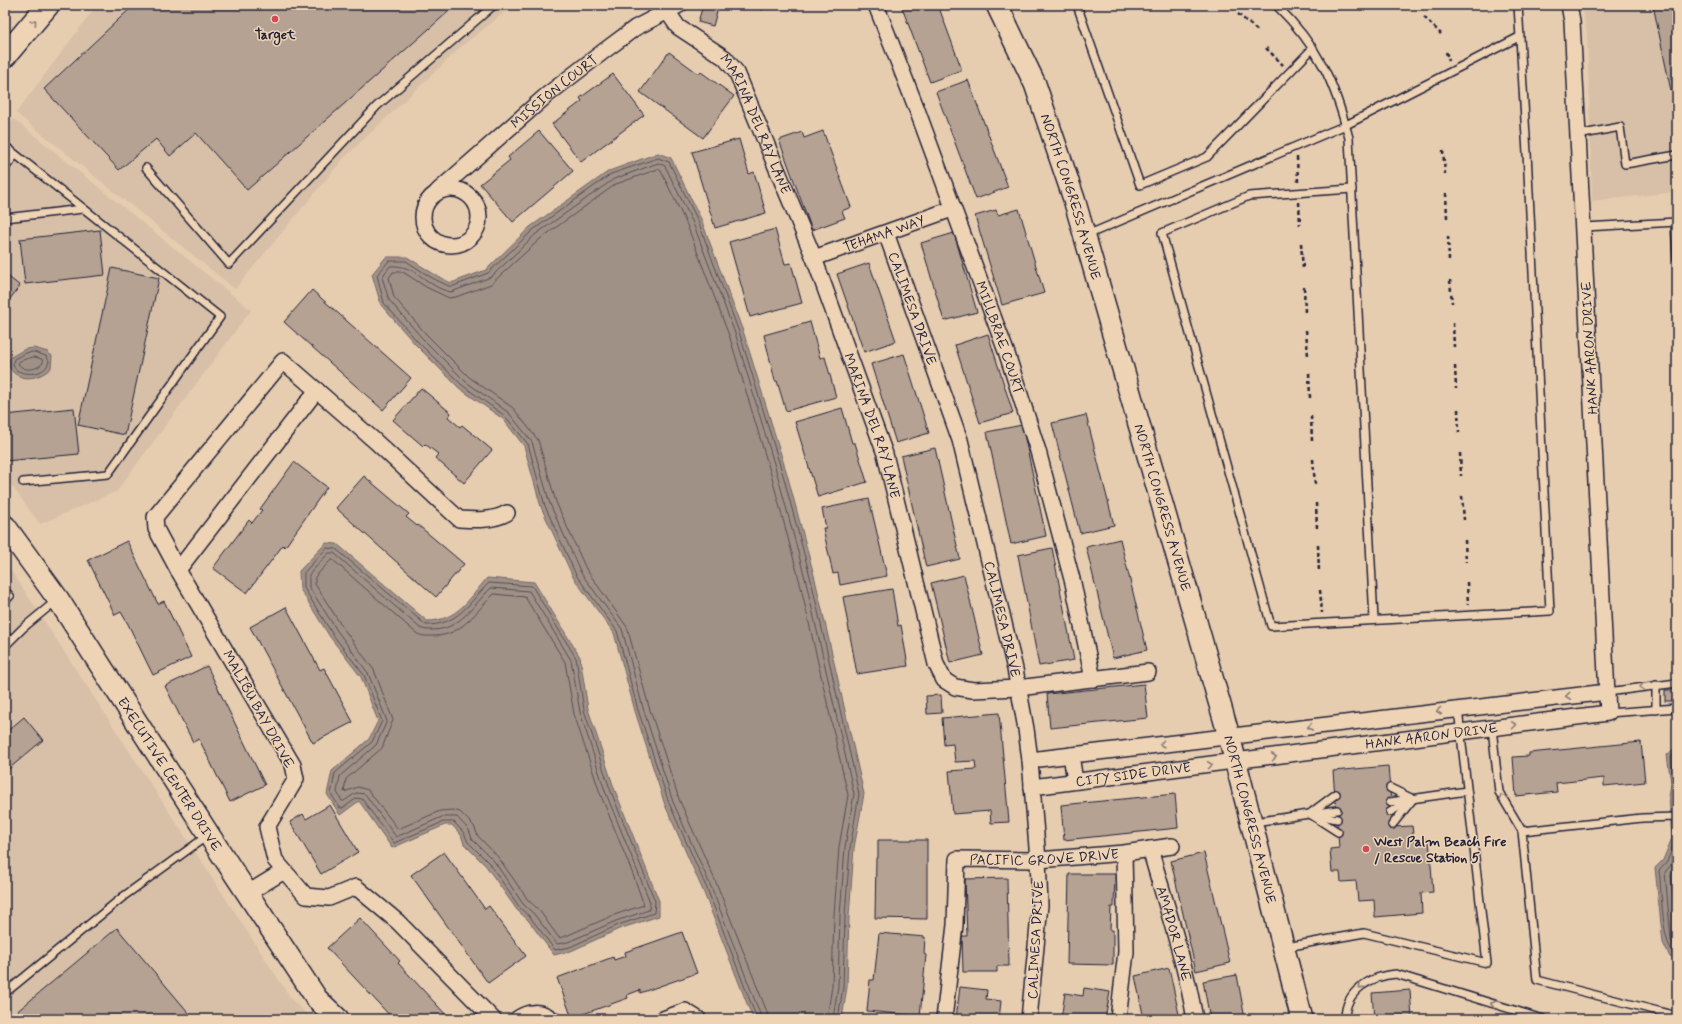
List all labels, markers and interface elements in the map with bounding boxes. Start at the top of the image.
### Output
marker: Target [270,14,280,24]
one-way arrow [29,20,36,27]
place label: Target [255,26,296,46]
street label: MISSION COURT [507,51,602,133]
street label: MARINA DEL RAY LANE [715,51,794,197]
street label: NORTH CONGRESS AVENUE [1036,112,1105,282]
street label: TEHAMA WAY [841,211,927,257]
street label: CALIMESA DRIVE [884,250,940,368]
street label: MILLBRAE COURT [971,279,1027,397]
street label: HANK AARON DRIVE [1578,281,1602,415]
street label: MARINA DEL RAY LANE [839,351,903,500]
street label: NORTH CONGRESS AVENUE [1129,422,1195,593]
street label: CALIMESA DRIVE [979,559,1024,679]
street label: MALIBU BAY DRIVE [218,647,298,772]
one-way arrow [1639,682,1645,691]
one-way arrow [1565,692,1571,701]
street label: EXECUTIVE CENTER DRIVE [113,694,225,855]
one-way arrow [1436,706,1442,715]
street label: HANK AARON DRIVE [1364,719,1499,754]
one-way arrow [1511,721,1517,730]
one-way arrow [1307,722,1313,731]
street label: NORTH CONGRESS AVENUE [1219,734,1280,906]
one-way arrow [1159,739,1165,748]
one-way arrow [1271,753,1277,762]
street label: CITY SIDE DRIVE [1075,759,1192,791]
one-way arrow [1207,760,1213,769]
one-way arrow [1499,794,1506,801]
place label: West Palm Beach Fire / Rescue Station 5 [1373,833,1507,867]
marker: West Palm Beach Fire / Rescue Station 5 [1361,844,1371,854]
street label: PACIFIC GROVE DRIVE [969,845,1120,870]
street label: CALIMESA DRIVE [1024,880,1048,1000]
street label: AMADOR LANE [1151,884,1195,983]
one-way arrow [1359,982,1366,989]
one-way arrow [1489,1000,1496,1009]

